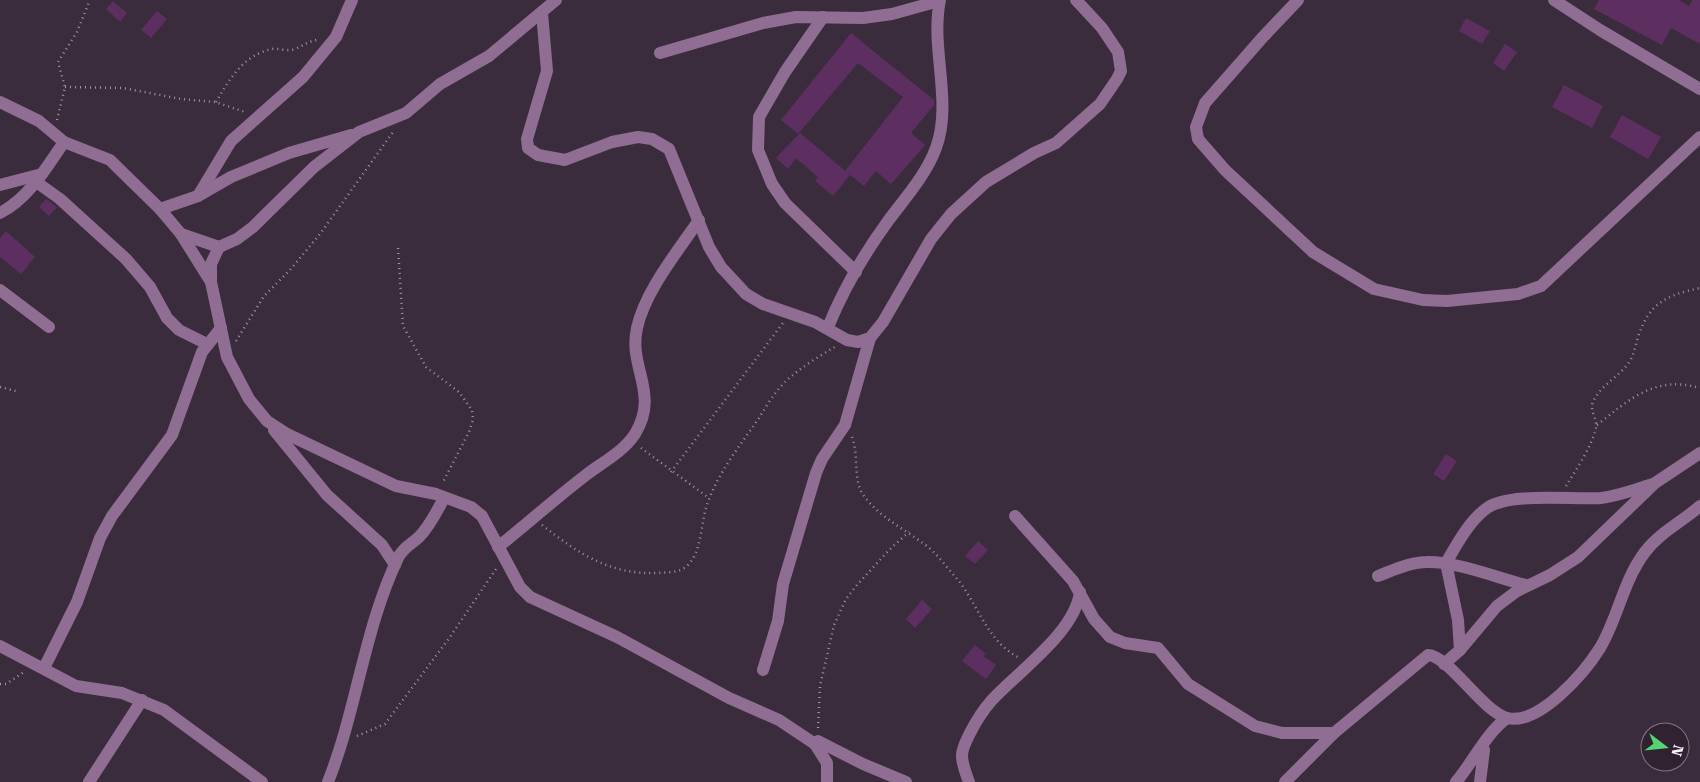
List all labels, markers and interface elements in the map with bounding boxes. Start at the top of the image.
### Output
north arrow [1640,722,1690,772]
text: N [1668,743,1687,758]

